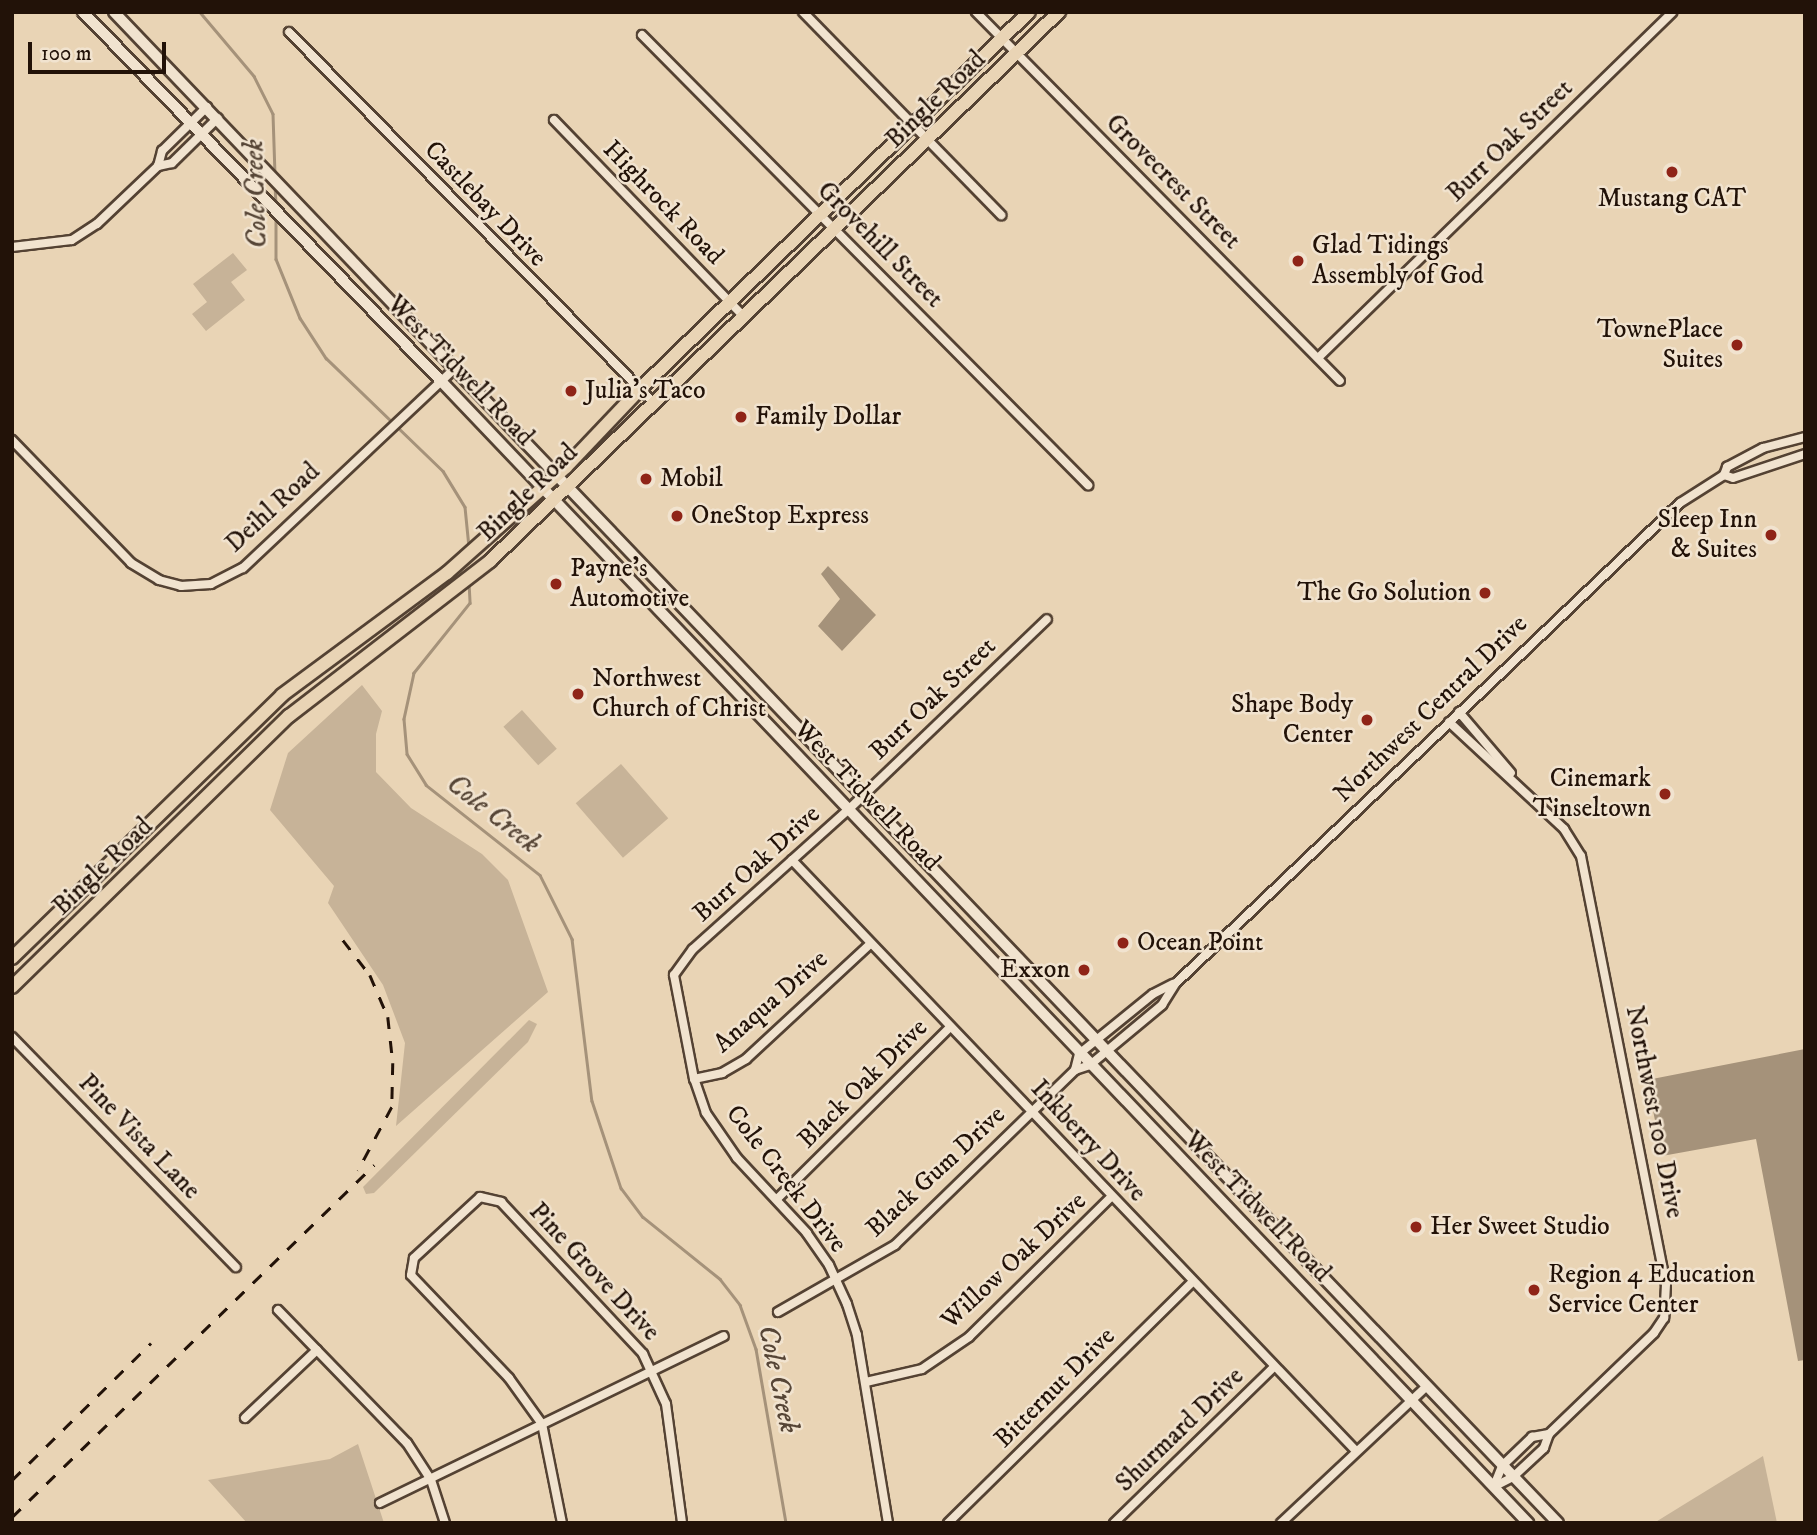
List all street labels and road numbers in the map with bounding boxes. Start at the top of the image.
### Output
street label: Bingle Road [879,45,993,155]
street label: Burr Oak Street [1440,73,1580,209]
street label: Grovecrest Street [1099,108,1247,256]
street label: Highrock Road [596,134,730,272]
street label: Castlebay Drive [417,135,553,273]
street label: Grovehill Street [810,175,950,315]
street label: West Tidwell Road [380,289,540,453]
street label: Bingle Road [471,438,585,548]
street label: Deihl Road [219,456,327,560]
street label: Northwest Central Drive [1328,609,1534,809]
street label: Burr Oak Street [863,631,1003,767]
street label: West Tidwell Road [787,714,947,878]
street label: Burr Oak Drive [687,799,827,929]
street label: Bingle Road [46,812,160,922]
street label: Anaqua Drive [708,944,834,1060]
street label: Northwest 100 Drive [1618,1003,1690,1221]
street label: Black Oak Drive [792,1013,934,1155]
street label: Pine Vista Lane [71,1068,207,1206]
street label: Inkberry Drive [1024,1074,1152,1208]
street label: Cole Creek Drive [719,1099,853,1259]
street label: Black Gum Drive [860,1100,1012,1244]
street label: West Tidwell Road [1177,1125,1337,1289]
street label: Willow Oak Drive [935,1186,1093,1336]
street label: Pine Grove Drive [522,1196,666,1348]
street label: Bitternut Drive [988,1321,1122,1455]
street label: Shurmard Drive [1109,1361,1251,1499]

